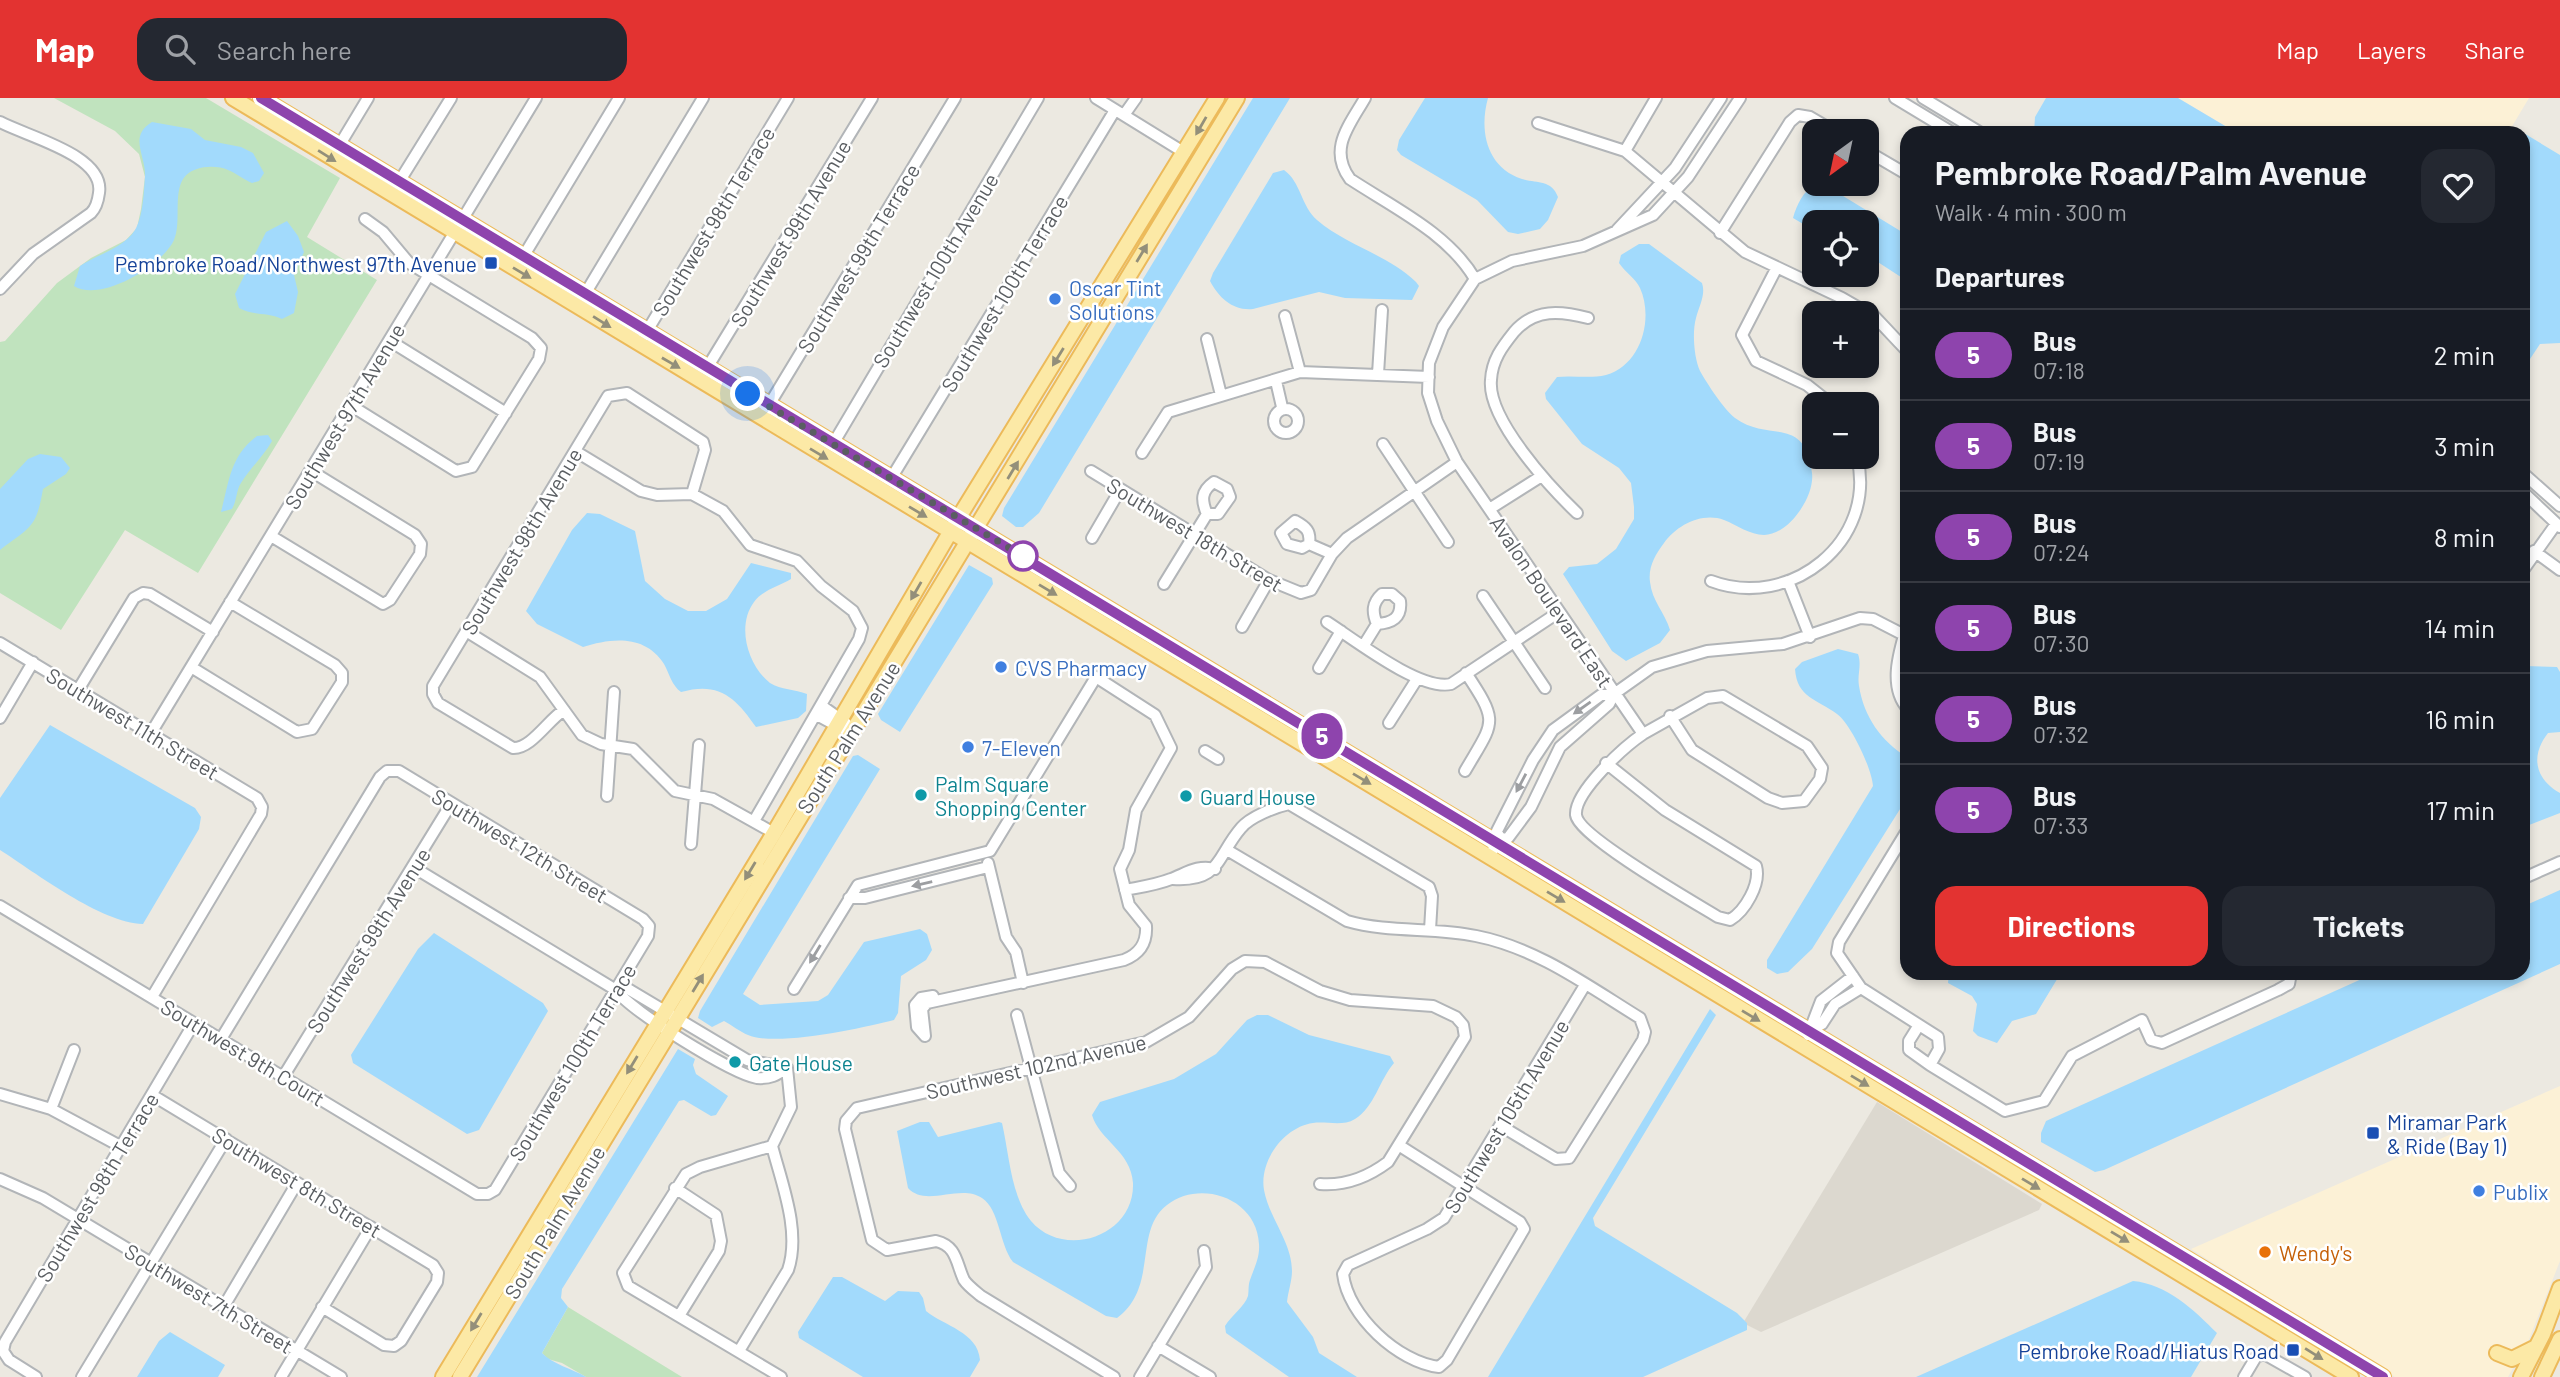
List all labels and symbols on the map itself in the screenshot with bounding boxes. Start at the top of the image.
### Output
one-way arrow [1195,116,1207,135]
north arrow [1802,119,1880,196]
street label: Southwest 98th Terrace [647,122,779,320]
street label: Southwest 99th Avenue [724,135,856,331]
one-way arrow [318,149,337,162]
street label: Southwest 99th Terrace [792,159,924,357]
street label: Southwest 100th Avenue [867,168,1003,372]
street label: Southwest 100th Terrace [935,190,1073,396]
one-way arrow [1136,244,1149,263]
place label: Pembroke Road/Northwest 97th Avenue [115,251,477,276]
marker: Pembroke Road/Northwest 97th Avenue [483,255,499,271]
one-way arrow [512,267,531,280]
place label: Oscar Tint Solutions [1069,275,1162,324]
marker: Oscar Tint Solutions [1047,291,1063,307]
one-way arrow [593,316,612,328]
street label: Southwest 97th Avenue [279,319,409,513]
one-way arrow [1052,347,1065,366]
one-way arrow [661,357,681,369]
your location [730,376,765,411]
street label: Southwest 98th Avenue [455,443,587,639]
one-way arrow [810,448,829,461]
one-way arrow [1007,460,1019,479]
street label: Southwest 18th Street [1103,472,1287,596]
one-way arrow [908,506,927,518]
street label: Avalon Boulevard East [1485,511,1619,691]
unlabelled marker [1008,541,1038,571]
one-way arrow [910,581,923,600]
one-way arrow [1038,584,1057,596]
place label: CVS Pharmacy [1015,655,1147,680]
street label: South Palm Avenue [791,656,905,818]
marker: CVS Pharmacy [993,659,1009,675]
street label: Southwest 11th Street [42,662,224,784]
one-way arrow [1573,701,1591,715]
line badge: 5 [1299,713,1345,759]
place label: 7-Eleven [982,735,1061,760]
marker: 7-Eleven [960,739,976,755]
place label: Palm Square Shopping Center [935,771,1087,820]
one-way arrow [1353,772,1372,785]
one-way arrow [1516,773,1527,793]
street label: Southwest 12th Street [428,783,612,907]
place label: Guard House [1200,784,1316,809]
marker: Palm Square Shopping Center [913,787,929,803]
marker: Guard House [1178,788,1194,804]
street label: Southwest 99th Avenue [301,843,435,1037]
one-way arrow [744,861,757,880]
one-way arrow [911,879,933,890]
one-way arrow [1547,891,1566,904]
one-way arrow [809,945,821,964]
street label: Southwest 100th Terrace [503,959,641,1165]
one-way arrow [692,974,705,993]
street label: Southwest 9th Court [157,993,329,1111]
one-way arrow [1741,1009,1760,1022]
street label: Southwest 105th Avenue [1438,1015,1574,1217]
street label: Southwest 102nd Avenue [923,1028,1149,1104]
place label: Gate House [749,1050,853,1075]
marker: Gate House [727,1054,743,1070]
one-way arrow [626,1055,638,1074]
one-way arrow [1850,1075,1869,1087]
street label: Southwest 98th Terrace [31,1088,163,1286]
place label: Miramar Park & Ride (Bay 1) [2387,1109,2507,1158]
street label: Southwest 8th Street [208,1122,386,1242]
marker: Miramar Park & Ride (Bay 1) [2365,1125,2381,1141]
street label: South Palm Avenue [498,1141,610,1303]
one-way arrow [2022,1178,2041,1191]
place label: Publix [2493,1179,2548,1204]
marker: Publix [2471,1183,2487,1199]
one-way arrow [2110,1231,2129,1243]
street label: Southwest 7th Street [120,1238,298,1358]
place label: Wendy's [2279,1240,2352,1265]
marker: Wendy's [2257,1244,2273,1260]
one-way arrow [470,1313,483,1332]
place label: Pembroke Road/Hiatus Road [2018,1338,2279,1363]
marker: Pembroke Road/Hiatus Road [2285,1342,2301,1358]
one-way arrow [2305,1348,2324,1361]

